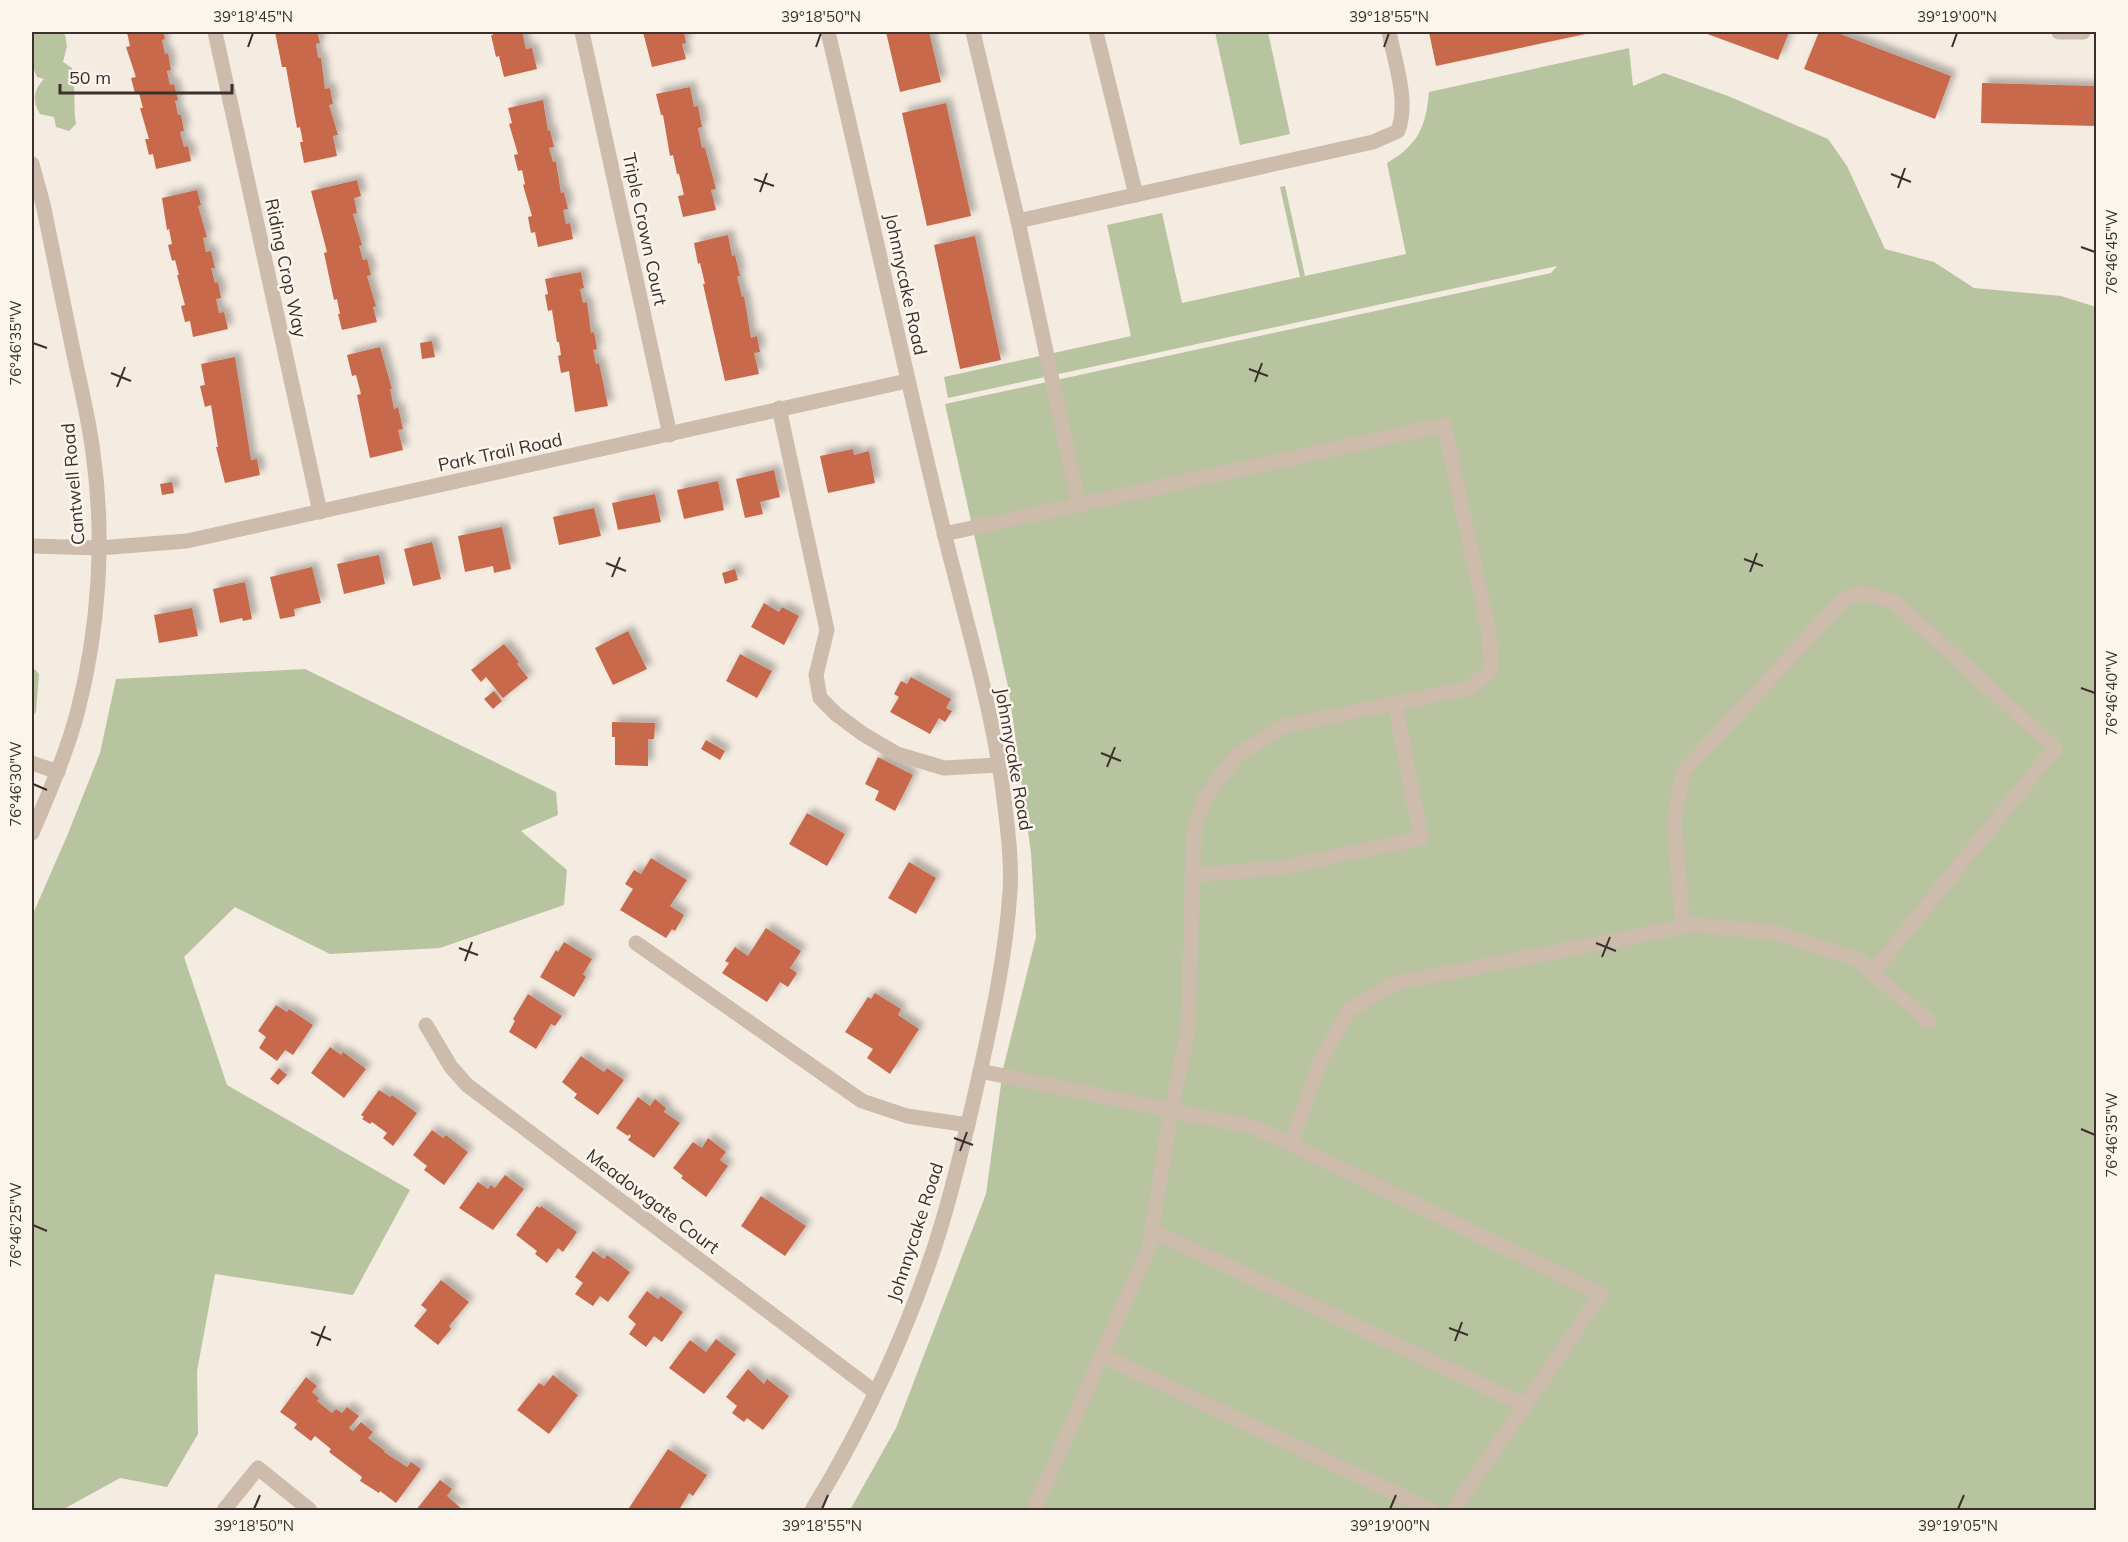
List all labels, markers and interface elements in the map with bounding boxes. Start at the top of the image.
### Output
text: 39°18'45"N [213,7,293,26]
text: 39°18'50"N [781,7,861,26]
text: 39°18'55"N [1349,7,1429,26]
text: 39°19'00"N [1917,7,1997,26]
scale bar [60,57,232,95]
text: 50 m [69,66,111,89]
street label: Triple Crown Court [618,151,672,307]
street label: Riding Crop Way [260,196,312,340]
text: 76°46'45"W [2102,209,2121,295]
street label: Johnnycake Road [880,211,932,357]
text: 76°46'35"W [6,300,25,386]
street label: Cantwell Road [56,422,90,546]
street label: Park Trail Road [436,428,564,476]
text: 76°46'40"W [2102,650,2121,736]
street label: Johnnycake Road [990,686,1038,832]
text: 76°46'30"W [6,741,25,827]
text: 76°46'35"W [2102,1092,2121,1178]
street label: Meadowgate Court [582,1144,724,1258]
street label: Johnnycake Road [882,1160,948,1304]
text: 76°46'25"W [6,1182,25,1268]
text: 39°18'50"N [214,1516,294,1535]
text: 39°18'55"N [782,1516,862,1535]
text: 39°19'00"N [1350,1516,1430,1535]
text: 39°19'05"N [1918,1516,1998,1535]

